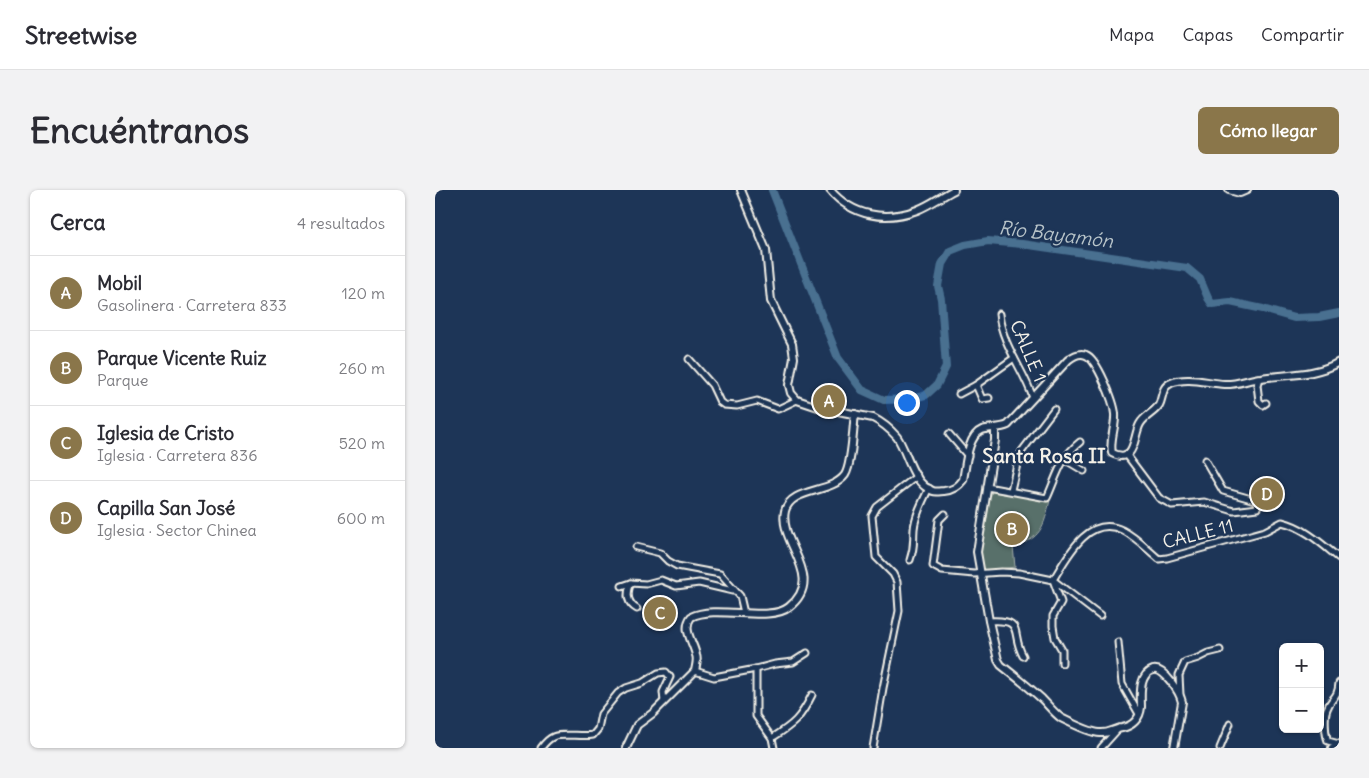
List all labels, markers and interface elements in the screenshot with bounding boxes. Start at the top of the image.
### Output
text: Streetwise [25,20,137,50]
text: Mapa [1109,23,1154,46]
text: Capas [1182,23,1233,46]
text: Compartir [1261,23,1344,46]
button: Cómo llegar [1198,107,1339,154]
text: Encuéntranos [30,108,249,152]
text: Cerca [50,209,105,236]
text: 4 resultados [297,213,385,233]
water label: Río Bayamón [998,215,1115,253]
text: Mobil [97,271,142,295]
text: A [61,283,71,303]
text: 120 m [342,283,385,303]
text: Gasolinera · Carretera 833 [97,295,287,315]
street label: CALLE 1 [1005,316,1052,385]
text: Parque Vicente Ruiz [97,346,267,370]
text: B [61,358,71,378]
text: 260 m [339,358,385,378]
text: Parque [97,370,148,390]
pin: A [813,382,845,420]
your location [894,390,920,416]
text: Iglesia de Cristo [97,421,234,445]
text: C [61,433,71,453]
text: 520 m [339,433,385,453]
district label: Santa Rosa II [982,443,1106,468]
text: Iglesia · Carretera 836 [97,445,257,465]
pin: D [1251,475,1283,513]
text: Capilla San José [97,496,235,520]
text: D [60,508,72,528]
text: 600 m [337,508,385,528]
pin: B [996,510,1028,548]
street label: CALLE 11 [1160,514,1236,553]
text: Iglesia · Sector Chinea [97,520,257,540]
pin: C [644,594,676,632]
map controls [1279,643,1324,733]
button: + [1279,643,1324,688]
button: − [1279,688,1324,733]

